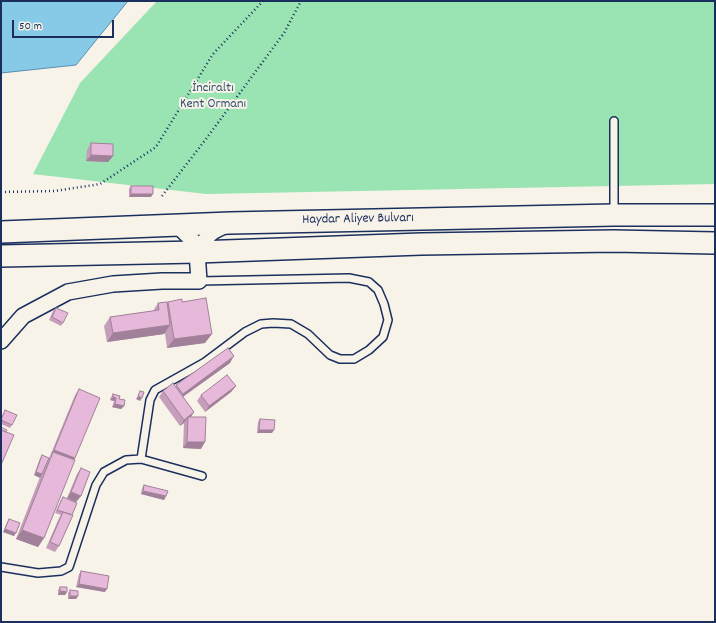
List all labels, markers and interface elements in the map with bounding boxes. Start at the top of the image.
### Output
scale bar [14,12,116,38]
text: 50 m [19,18,42,35]
park label: İnciraltı Kent Ormanı [180,81,246,114]
street label: Haydar Aliyev Bulvarı [302,211,414,229]

